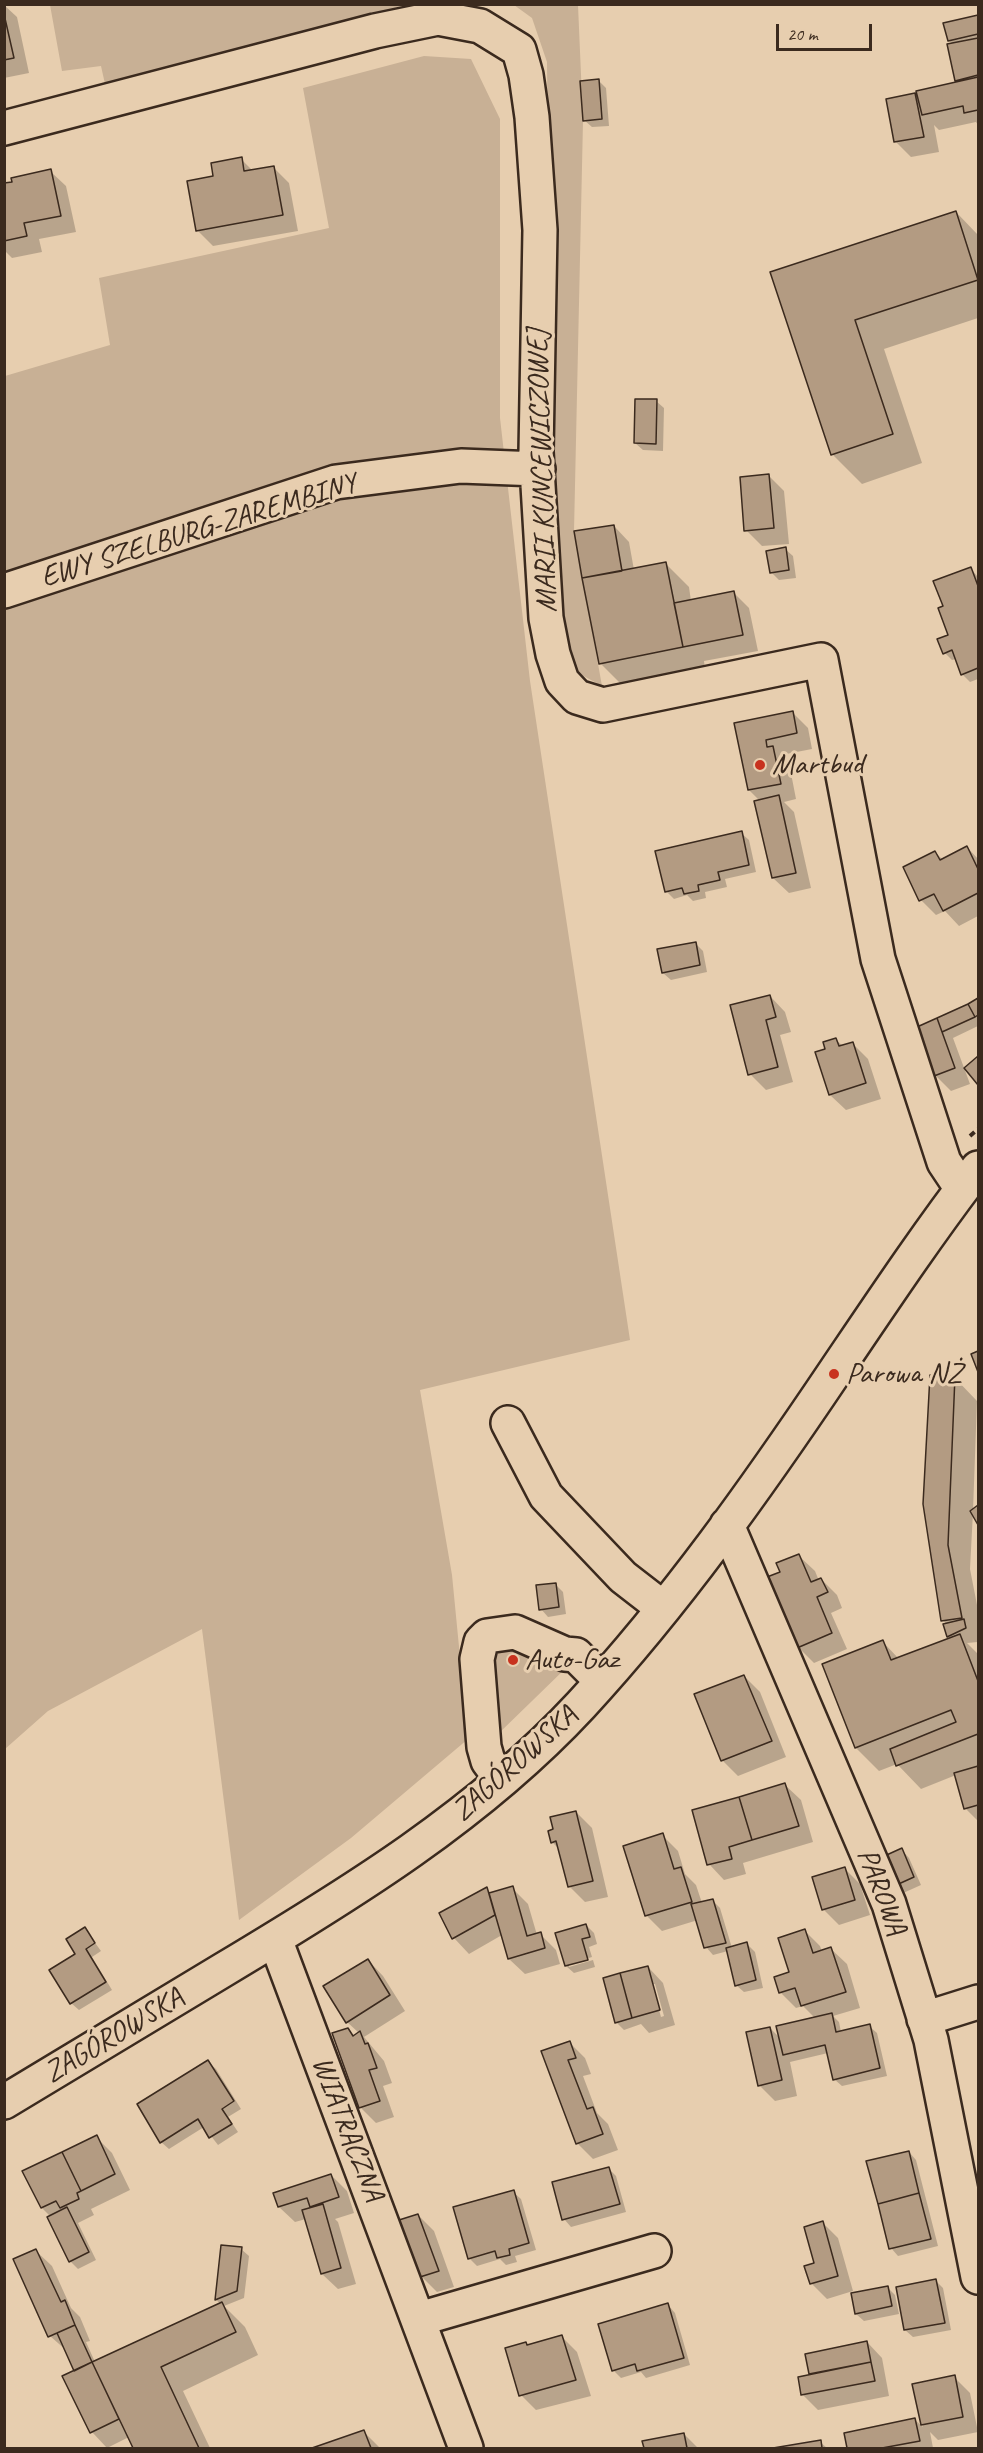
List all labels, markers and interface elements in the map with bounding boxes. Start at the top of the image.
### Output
scale bar [779,12,875,50]
text: 20 m [787,23,818,45]
street label: MARII KUNCEWICZOWEJ [520,329,566,613]
street label: EWY SZELBURG-ZAREMBINY [37,466,361,596]
place label: Martbud [772,747,863,783]
marker: Martbud [753,758,767,772]
place label: Parowa NŻ [846,1356,962,1392]
marker: Parowa NŻ [827,1367,841,1381]
place label: Auto-Gaz [525,1642,618,1678]
marker: Auto-Gaz [506,1653,520,1667]
street label: ZAGÓROWSKA [445,1698,585,1830]
street label: PAROWA [848,1844,914,1940]
street label: ZAGÓROWSKA [38,1980,190,2092]
street label: WIATRACZNA [303,2052,391,2206]

